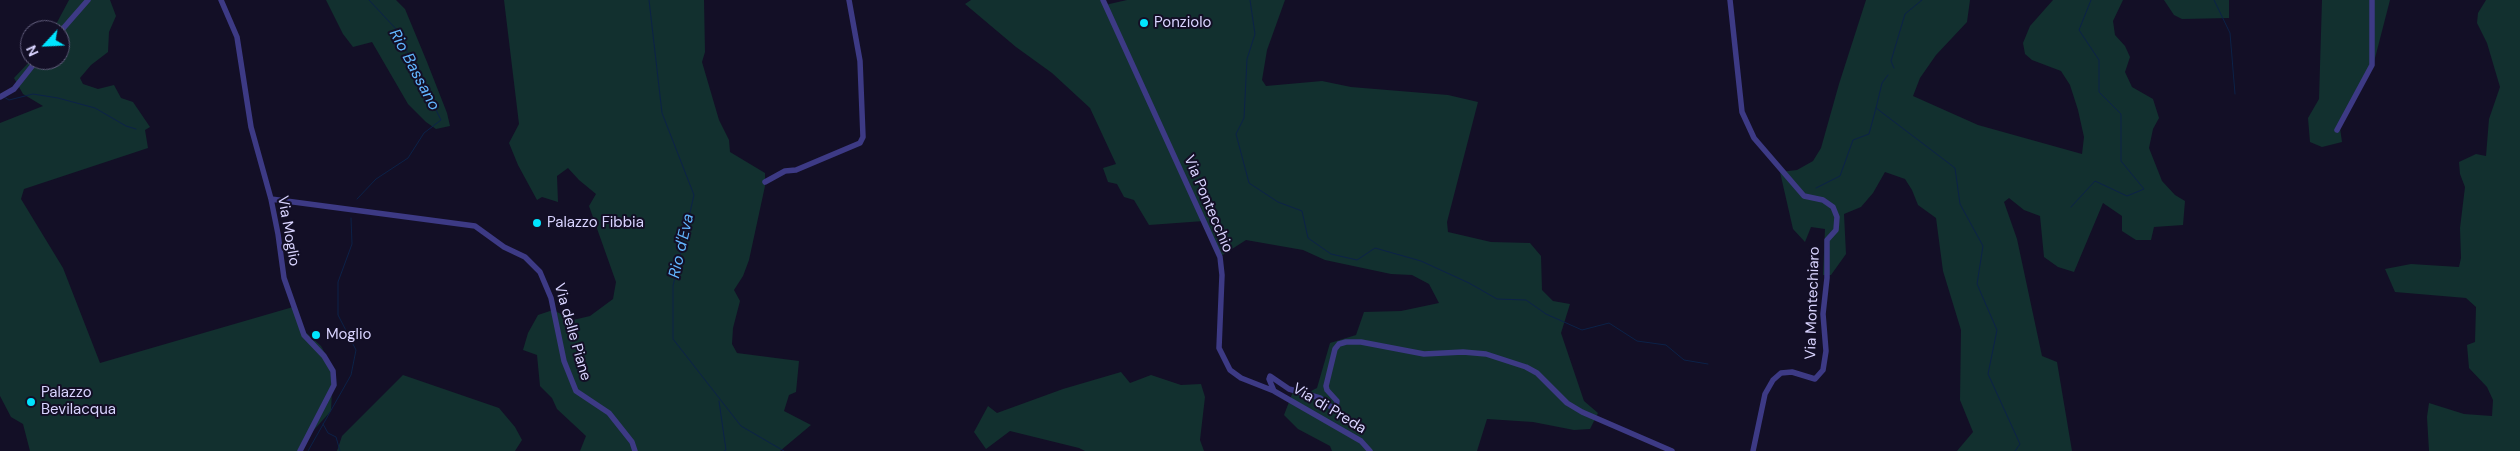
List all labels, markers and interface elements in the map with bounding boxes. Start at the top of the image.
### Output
place label: Ponziolo [1154,14,1211,32]
marker: Ponziolo [1138,17,1150,29]
north arrow [20,20,70,70]
water label: Rio Bassano [384,26,444,114]
text: N [22,42,43,59]
street label: Via Pontecchio [1179,153,1237,255]
street label: Via Moglio [273,194,303,268]
water label: Rio d'Eva [665,212,699,280]
place label: Palazzo Fibbia [547,214,644,232]
marker: Palazzo Fibbia [531,217,543,229]
street label: Via Montechiaro [1802,246,1824,360]
street label: Via delle Piane [549,281,595,383]
place label: Moglio [326,326,371,344]
marker: Moglio [310,329,322,341]
street label: Via di Preda [1289,380,1369,438]
place label: Palazzo Bevilacqua [41,384,116,419]
marker: Palazzo Bevilacqua [25,396,37,408]

